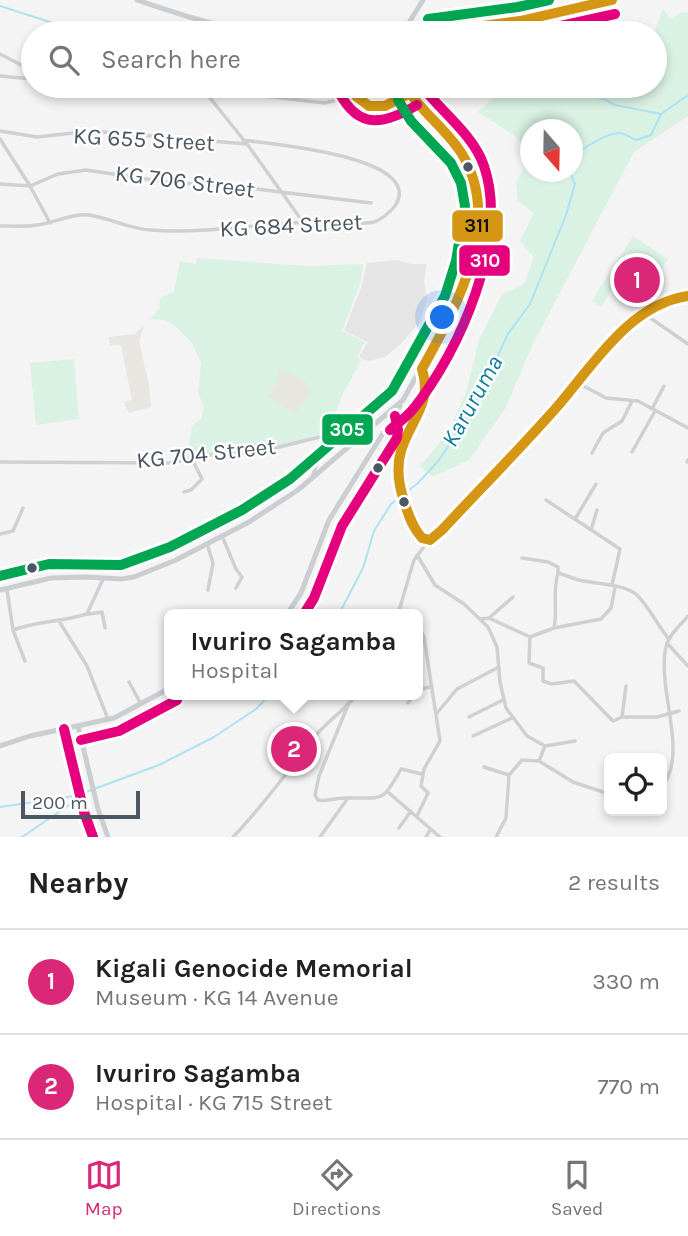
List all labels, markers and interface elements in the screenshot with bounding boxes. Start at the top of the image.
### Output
search box [21,21,667,98]
icon: search [45,41,83,79]
text: Search here [101,44,241,75]
north arrow [520,119,583,182]
street label: KG 655 Street [72,122,216,157]
street label: KG 706 Street [114,160,257,203]
unlabelled marker [461,160,475,174]
street label: KG 684 Street [219,208,363,243]
line badge: 311 [451,209,504,243]
text: 311 [464,215,490,237]
line badge: 310 [458,244,511,277]
text: 310 [470,250,500,272]
pin: 1 [614,254,660,306]
your location [425,300,459,334]
water label: Karuruma [435,350,509,452]
line badge: 305 [321,413,374,446]
text: 305 [330,419,364,441]
street label: KG 704 Street [135,433,277,474]
unlabelled marker [371,461,385,475]
unlabelled marker [397,495,411,509]
unlabelled marker [25,561,39,575]
popup [164,609,423,700]
text: Ivuriro Sagamba [191,626,396,657]
text: Hospital [191,657,279,684]
pin: 2 [271,723,317,775]
map controls [604,753,667,816]
button: locate [604,753,667,816]
scale bar [21,788,140,820]
text: 200 m [32,792,88,814]
text: Nearby [28,865,128,901]
text: 2 results [568,869,660,896]
text: Kigali Genocide Memorial [95,953,413,984]
text: 1 [47,968,55,995]
text: 330 m [592,968,660,995]
text: Museum · KG 14 Avenue [95,984,339,1011]
text: Ivuriro Sagamba [95,1058,301,1089]
text: 2 [44,1073,58,1100]
text: 770 m [598,1073,660,1100]
text: Hospital · KG 715 Street [95,1089,332,1116]
tab: Map [85,1156,123,1220]
tab: Directions [292,1156,381,1220]
tab: Saved [551,1156,603,1220]

